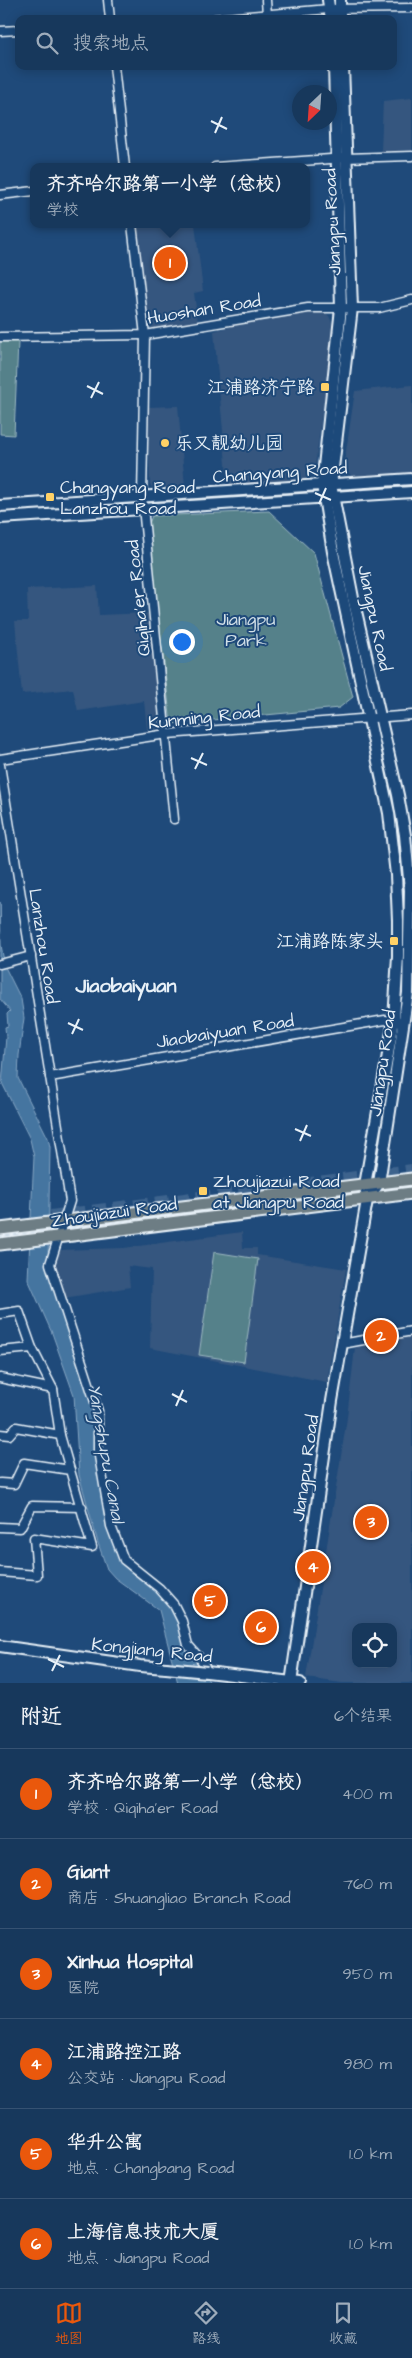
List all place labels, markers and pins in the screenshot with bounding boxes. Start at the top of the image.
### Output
pin: 1 [154,244,186,282]
place label: 江浦路济宁路 [207,375,315,400]
marker: 江浦路济宁路 [319,381,331,393]
place label: 乐又靓幼儿园 [175,431,283,456]
marker: 乐又靓幼儿园 [159,437,171,449]
place label: Changyang Road Lanzhou Road [60,475,195,521]
marker: Changyang Road Lanzhou Road [44,491,56,503]
place label: 江浦路陈家头 [276,929,384,954]
marker: 江浦路陈家头 [388,935,400,947]
place label: Zhoujiazui Road at Jiangpu Road [213,1169,344,1216]
marker: Zhoujiazui Road at Jiangpu Road [197,1185,209,1197]
pin: 2 [365,1317,397,1355]
pin: 3 [355,1503,387,1541]
pin: 4 [297,1548,329,1586]
pin: 5 [194,1582,226,1620]
pin: 6 [245,1608,277,1646]

